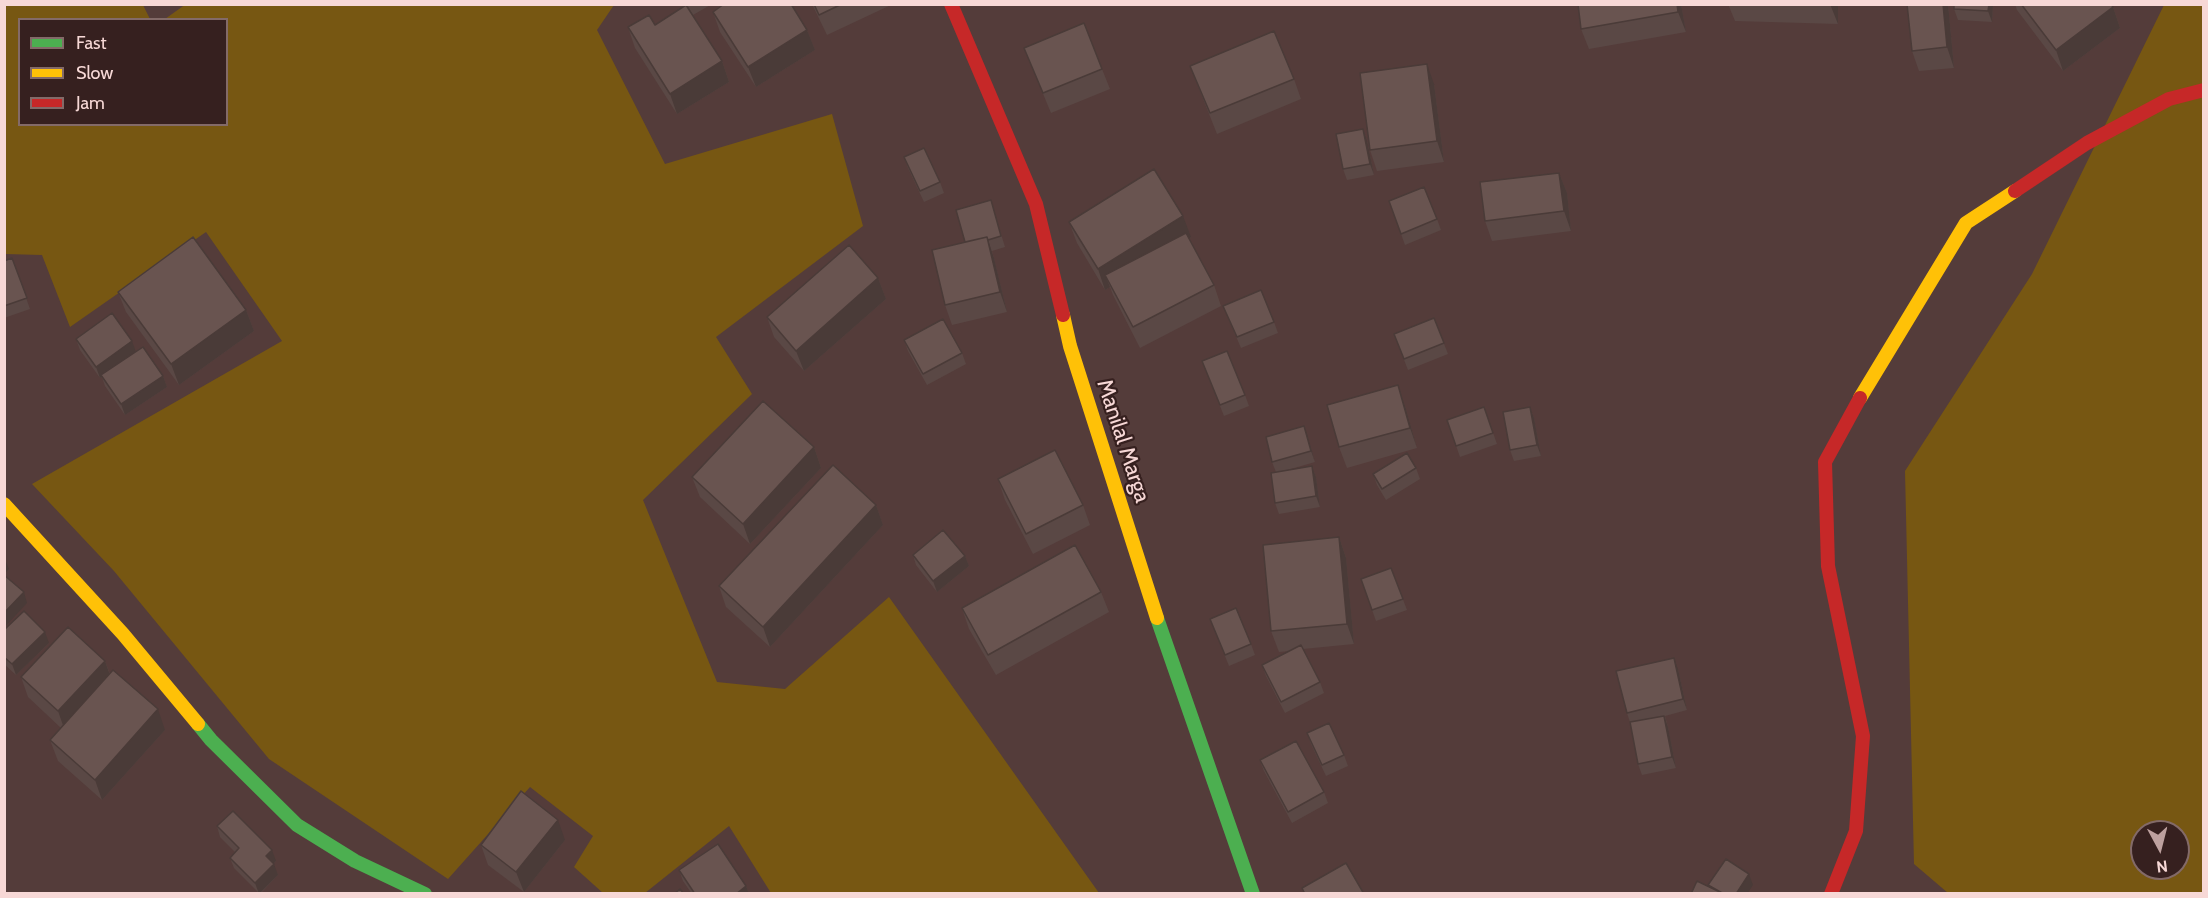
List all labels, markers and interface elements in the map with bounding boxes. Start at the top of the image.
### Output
legend [18,18,228,126]
text: Fast [76,32,107,54]
text: Slow [76,62,113,84]
text: Jam [76,92,105,114]
street label: Manilal Marga [1091,376,1155,506]
north arrow [2130,820,2190,880]
text: N [2155,856,2169,876]

